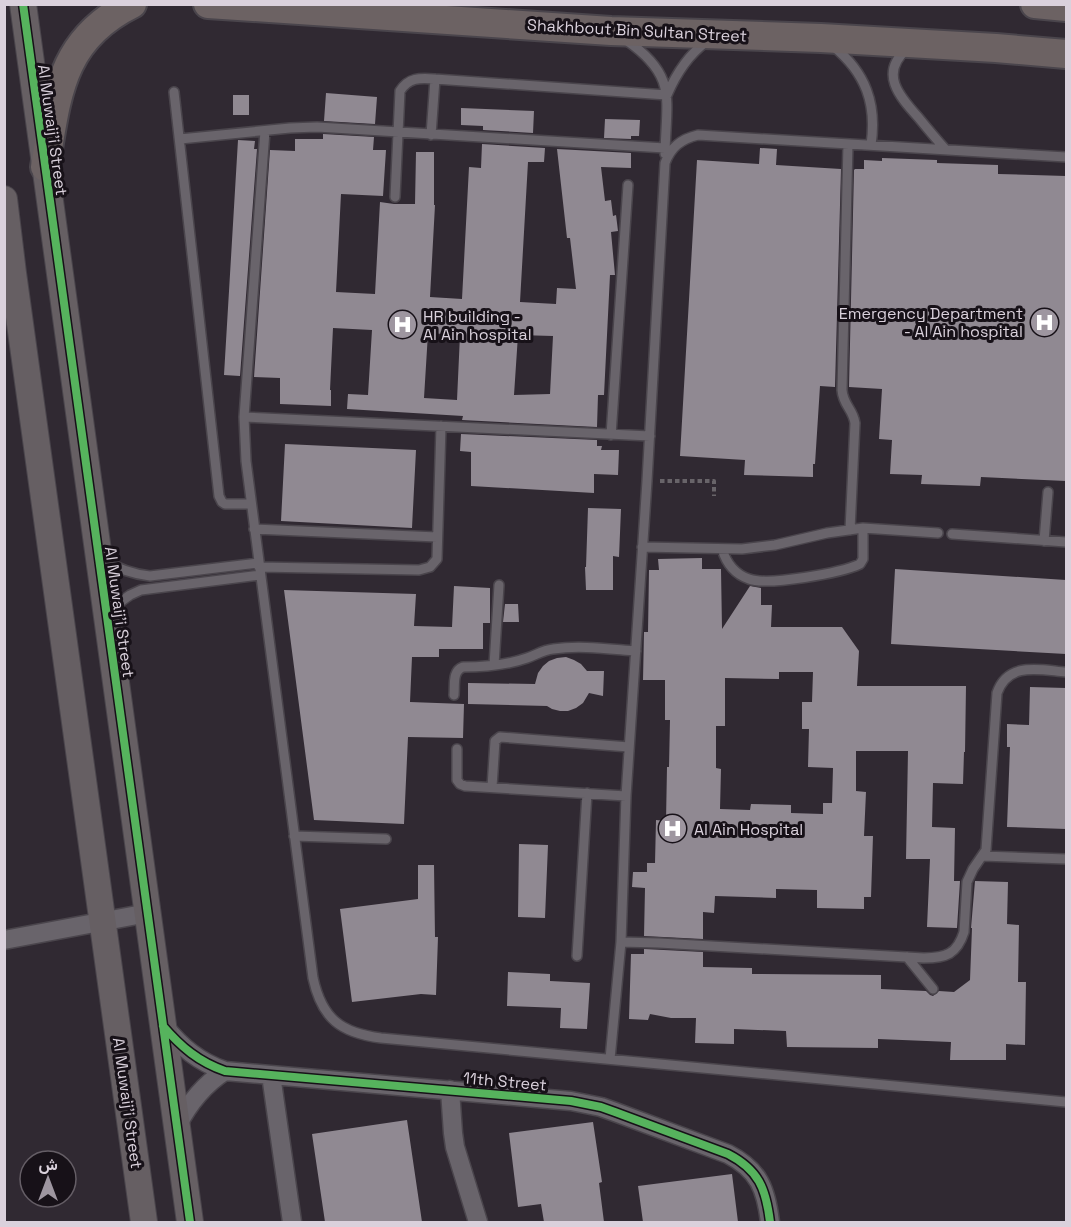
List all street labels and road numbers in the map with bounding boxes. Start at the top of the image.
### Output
street label: Shakhbout Bin Sultan Street [527,14,747,47]
street label: Al Muwaij'i Street [33,63,72,197]
street label: Al Muwaij'i Street [100,545,139,679]
street label: Al Muwaij'i Street [108,1036,147,1170]
street label: 11th Street [462,1067,547,1096]

